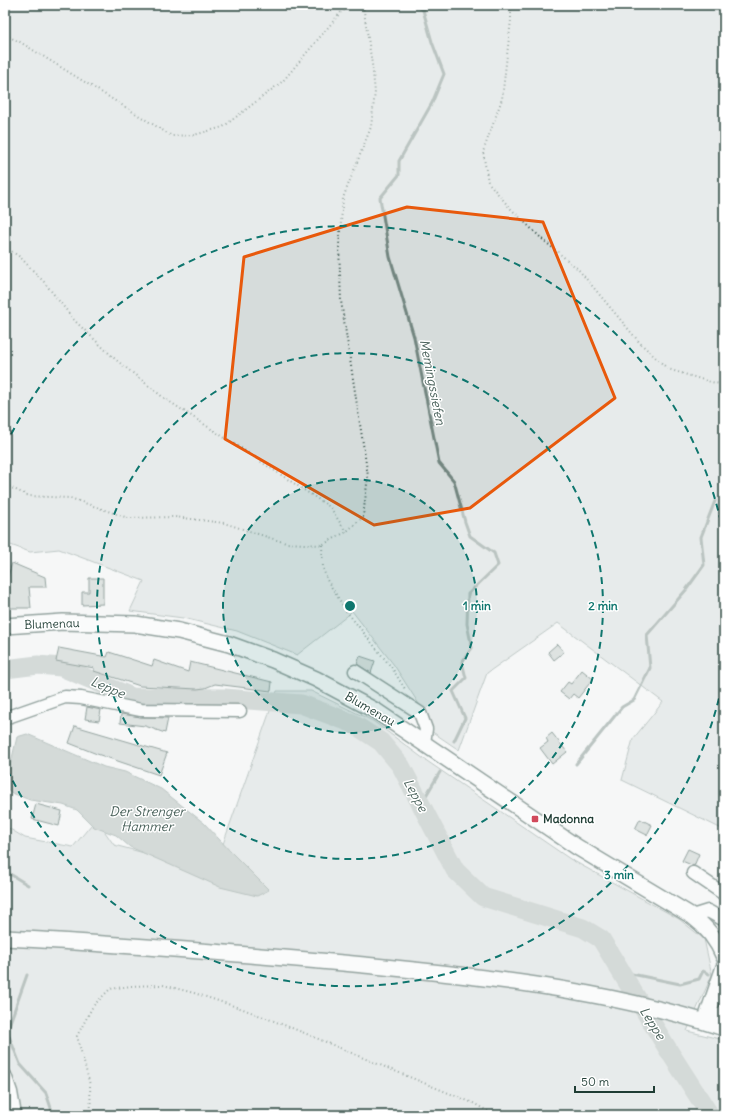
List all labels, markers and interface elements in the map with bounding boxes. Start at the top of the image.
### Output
water label: Memingssiefen [416,338,449,427]
text: 1 min [463,598,491,613]
text: 2 min [588,598,618,613]
centre of rings [343,599,357,613]
street label: Blumenau [24,615,80,632]
water label: Leppe [88,673,128,703]
street label: Blumenau [343,688,398,729]
water label: Leppe [400,776,432,816]
water label: Der Strenger Hammer [109,803,186,835]
place label: Madonna [543,811,594,826]
marker: Madonna [530,814,540,824]
text: 3 min [604,867,634,882]
water label: Leppe [636,1004,670,1044]
scale bar [575,1068,654,1094]
text: 50 m [581,1074,610,1089]

